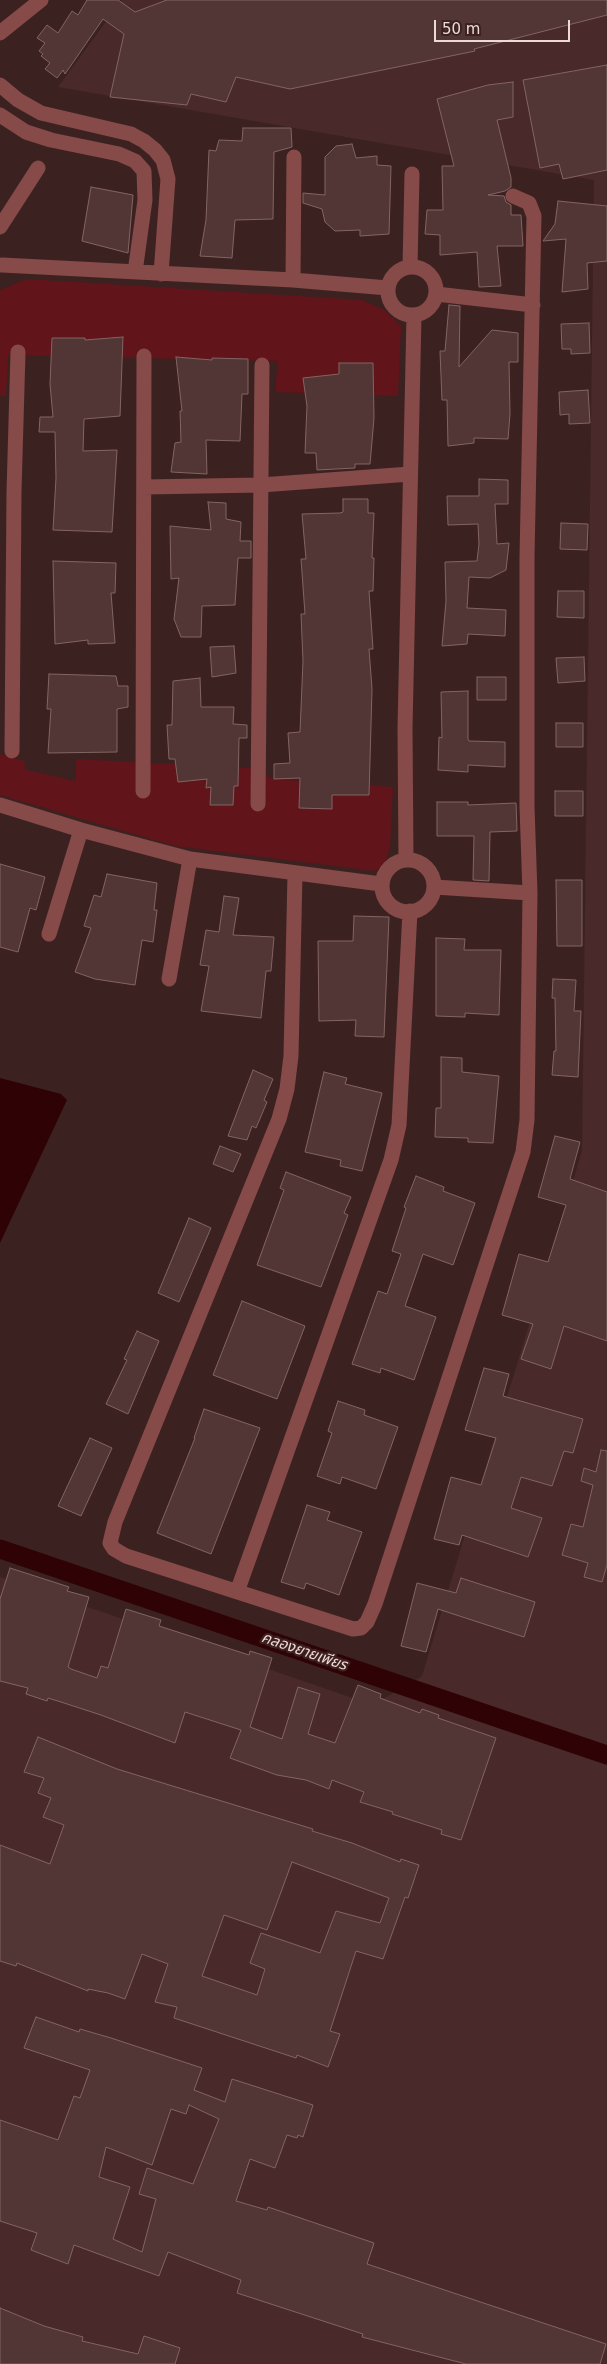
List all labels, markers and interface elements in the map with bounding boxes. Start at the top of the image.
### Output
scale bar [437,10,573,42]
text: 50 m [442,20,480,38]
water label: คลองยายเพียร [259,1629,349,1675]

